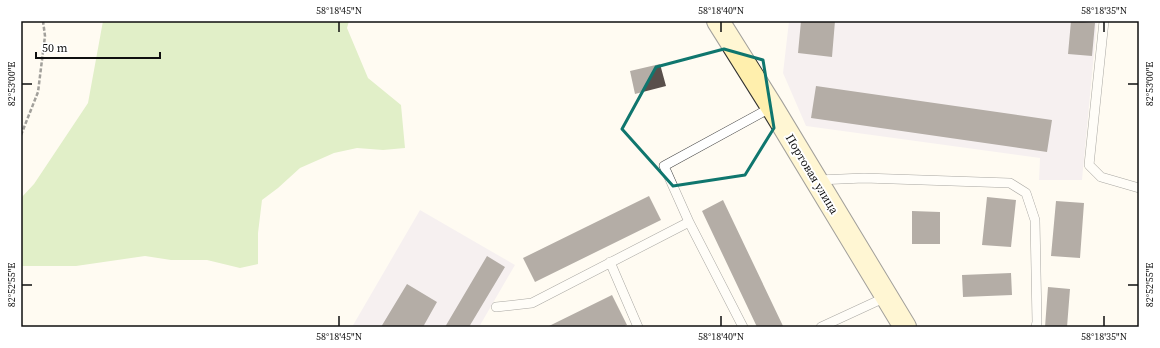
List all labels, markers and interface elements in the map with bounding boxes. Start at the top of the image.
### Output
text: 58°18'45"N [316,4,362,17]
text: 58°18'40"N [698,4,744,17]
text: 58°18'35"N [1081,4,1127,17]
scale bar [36,34,160,60]
text: 50 m [42,40,68,56]
text: 82°53'00"E [5,62,18,106]
text: 82°53'00"E [1143,62,1156,106]
street label: Портовая улица [782,131,843,218]
text: 82°52'55"E [5,263,18,307]
text: 82°52'55"E [1143,263,1156,307]
text: 58°18'45"N [316,330,362,343]
text: 58°18'40"N [698,330,744,343]
text: 58°18'35"N [1081,330,1127,343]

